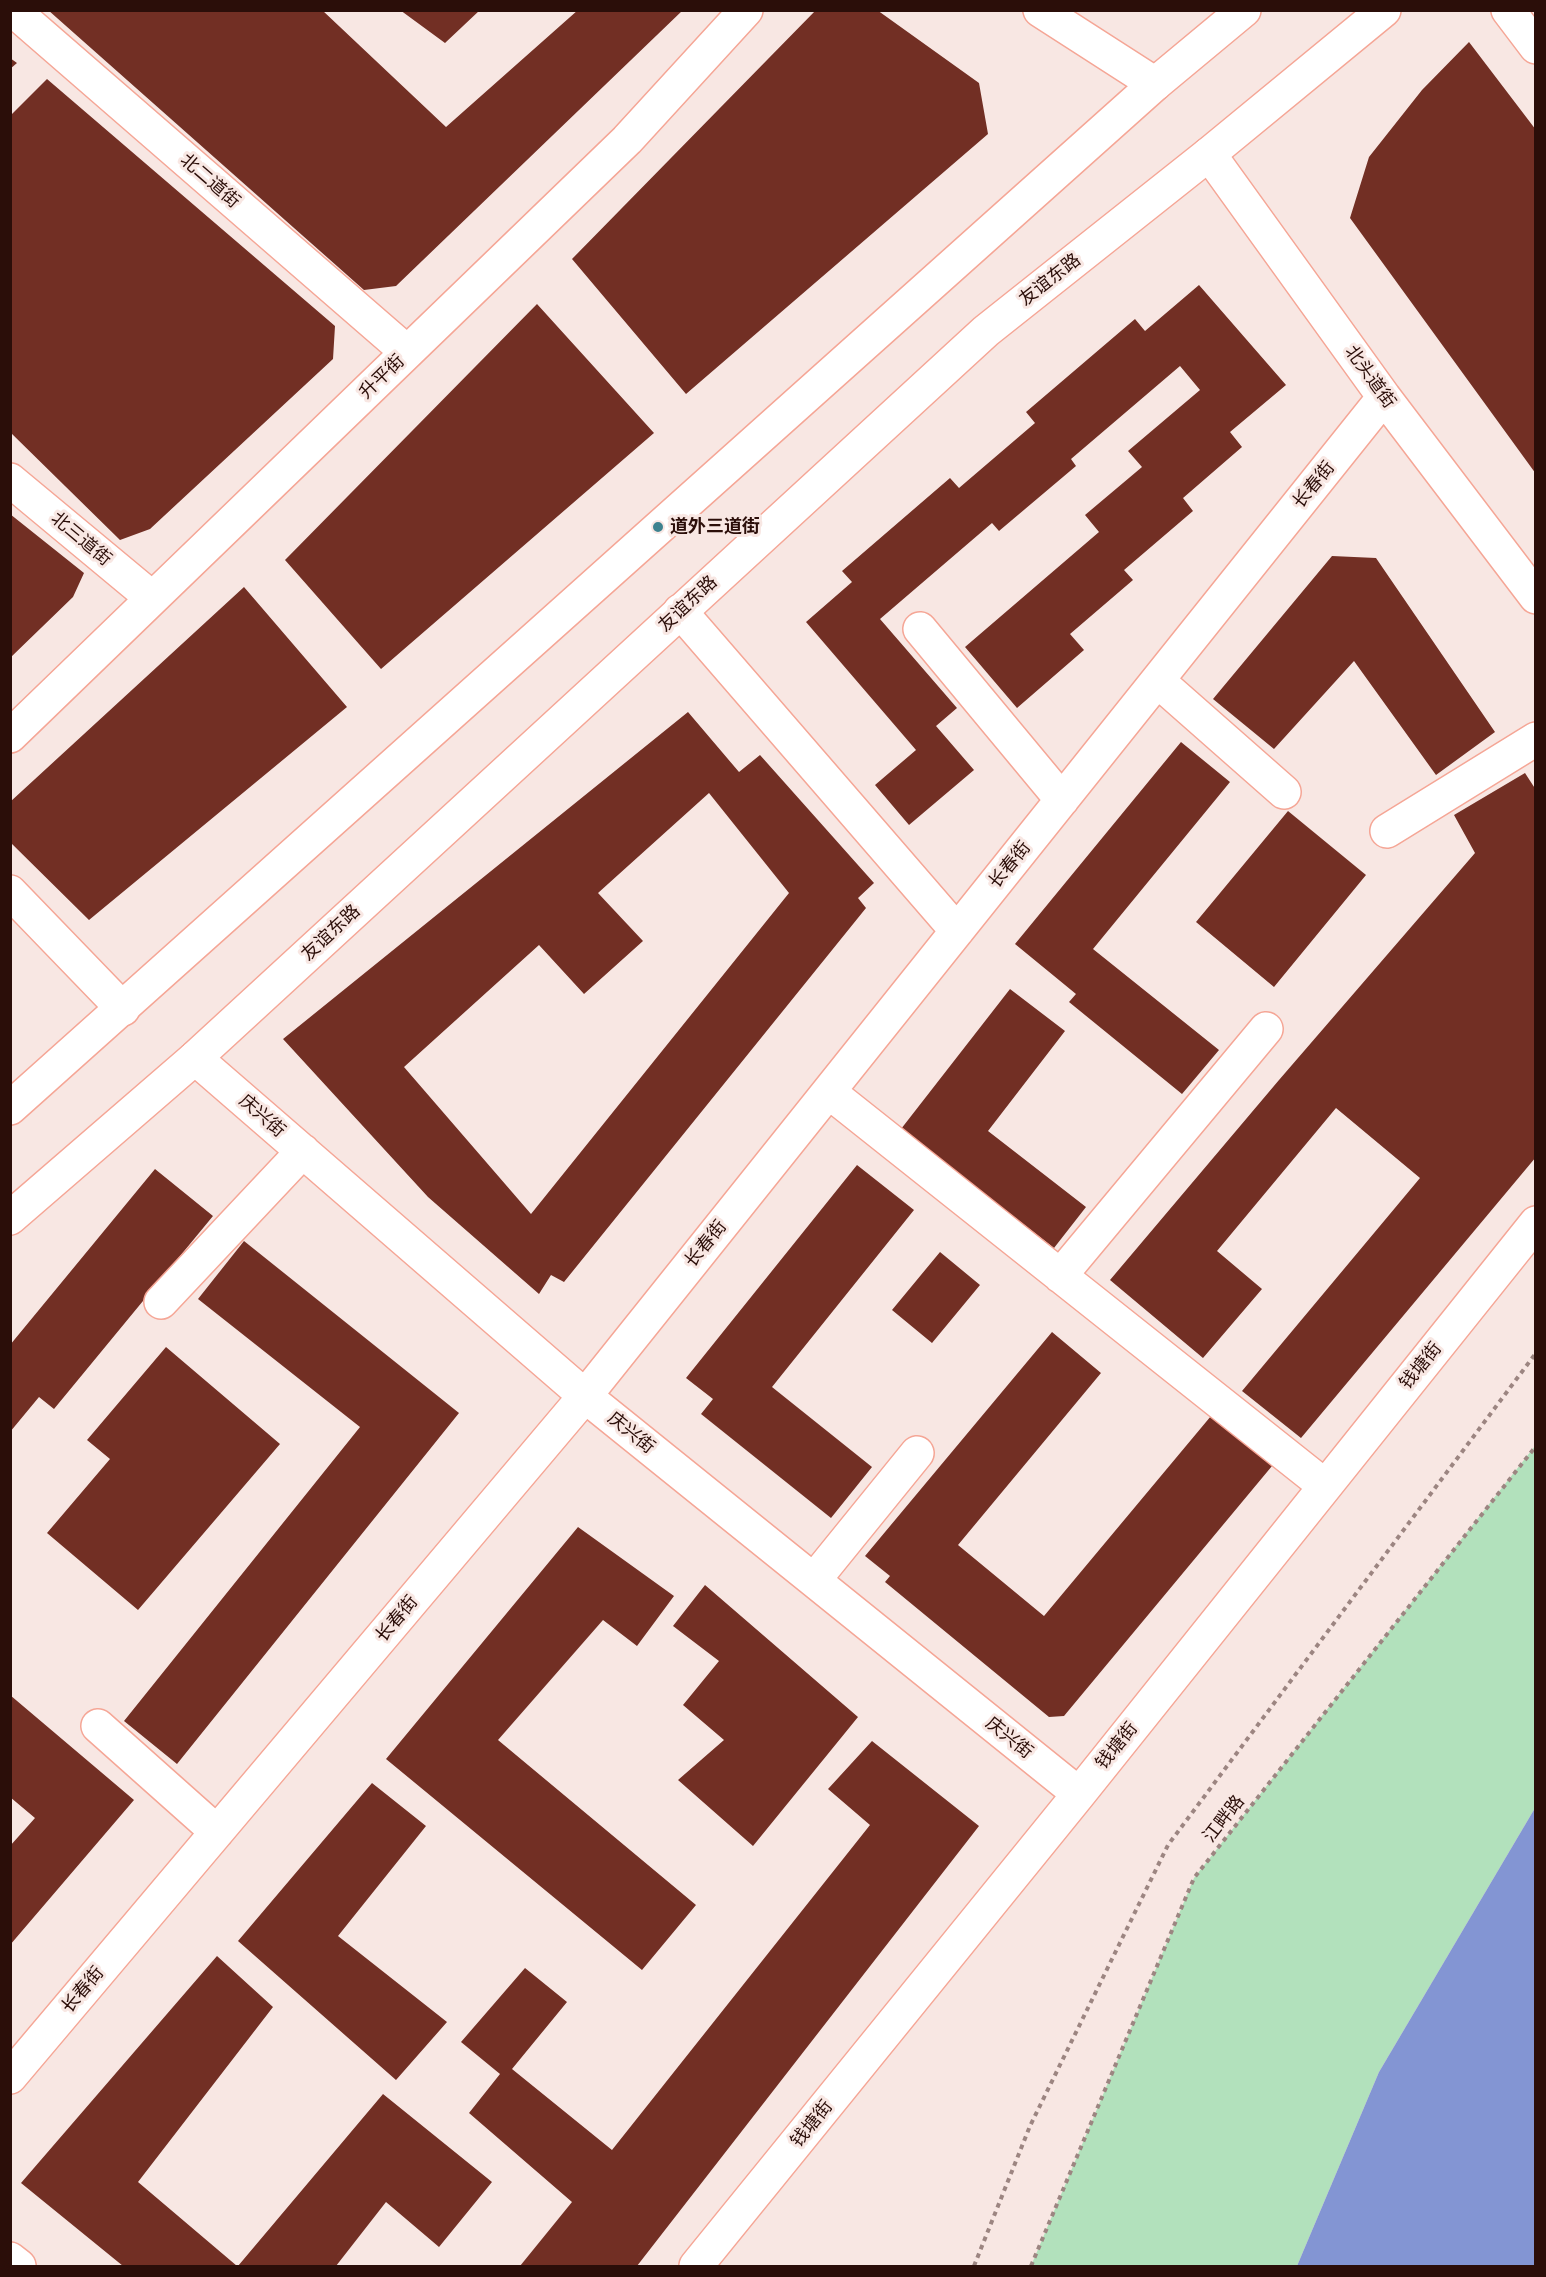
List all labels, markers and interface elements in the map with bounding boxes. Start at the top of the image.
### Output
street label: 北二道街 [176,149,244,213]
street label: 友谊东路 [1015,249,1085,311]
street label: 北头道街 [1340,342,1400,412]
street label: 升平街 [355,350,409,404]
street label: 长春街 [1289,457,1339,513]
street label: 北三道街 [46,508,116,570]
place label: 道外三道街 [670,516,760,538]
marker: 道外三道街 [651,520,665,534]
street label: 友谊东路 [654,572,722,636]
street label: 长春街 [985,837,1035,893]
street label: 友谊东路 [297,901,365,965]
street label: 庆兴街 [235,1090,289,1142]
street label: 长春街 [681,1216,731,1272]
street label: 钱塘街 [1396,1338,1446,1394]
street label: 庆兴街 [603,1408,659,1458]
street label: 长春街 [371,1591,423,1647]
street label: 庆兴街 [981,1713,1037,1763]
street label: 钱塘街 [1092,1718,1142,1774]
street label: 江畔路 [1199,1791,1249,1847]
street label: 长春街 [57,1962,109,2018]
street label: 钱塘街 [787,2096,837,2152]

